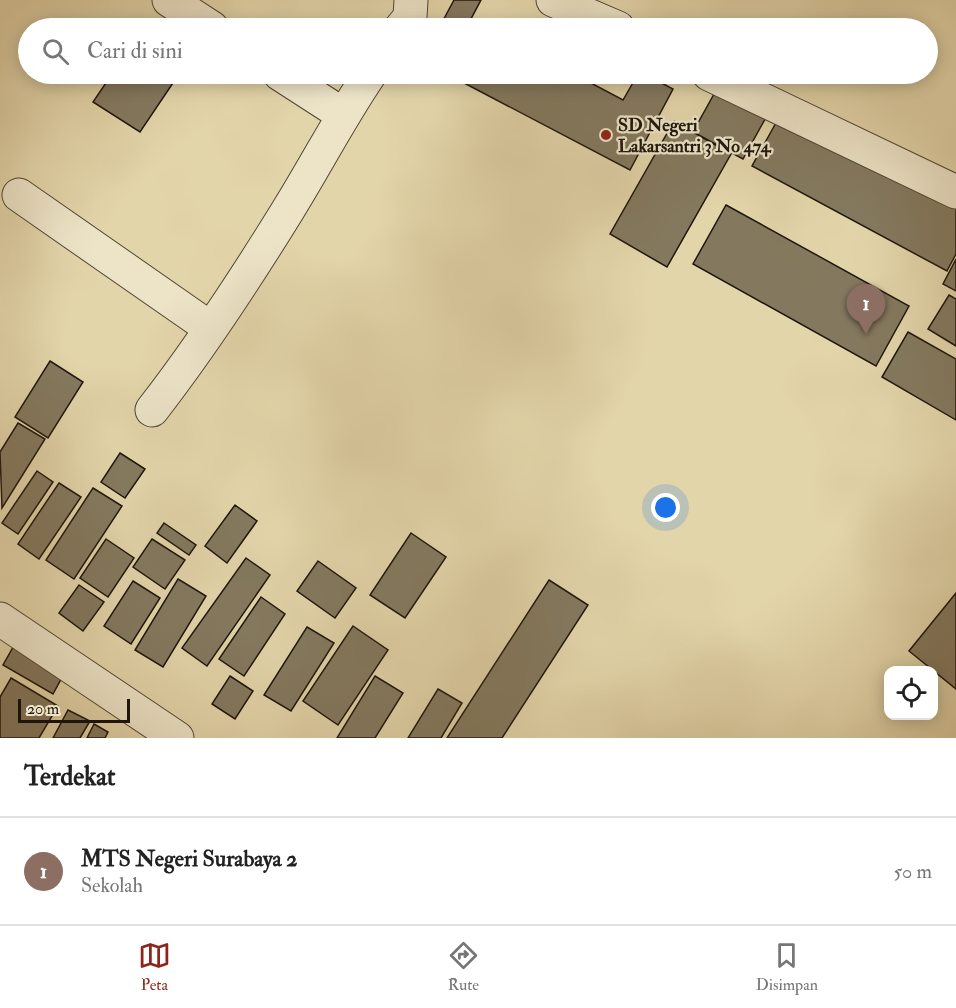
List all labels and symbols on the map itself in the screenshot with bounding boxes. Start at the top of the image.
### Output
place label: SD Negeri Lakarsantri 3 No 474 [618,114,772,158]
marker: SD Negeri Lakarsantri 3 No 474 [599,128,613,142]
pin: 1 [846,284,886,334]
your location [651,493,680,522]
scale bar [18,696,130,724]

